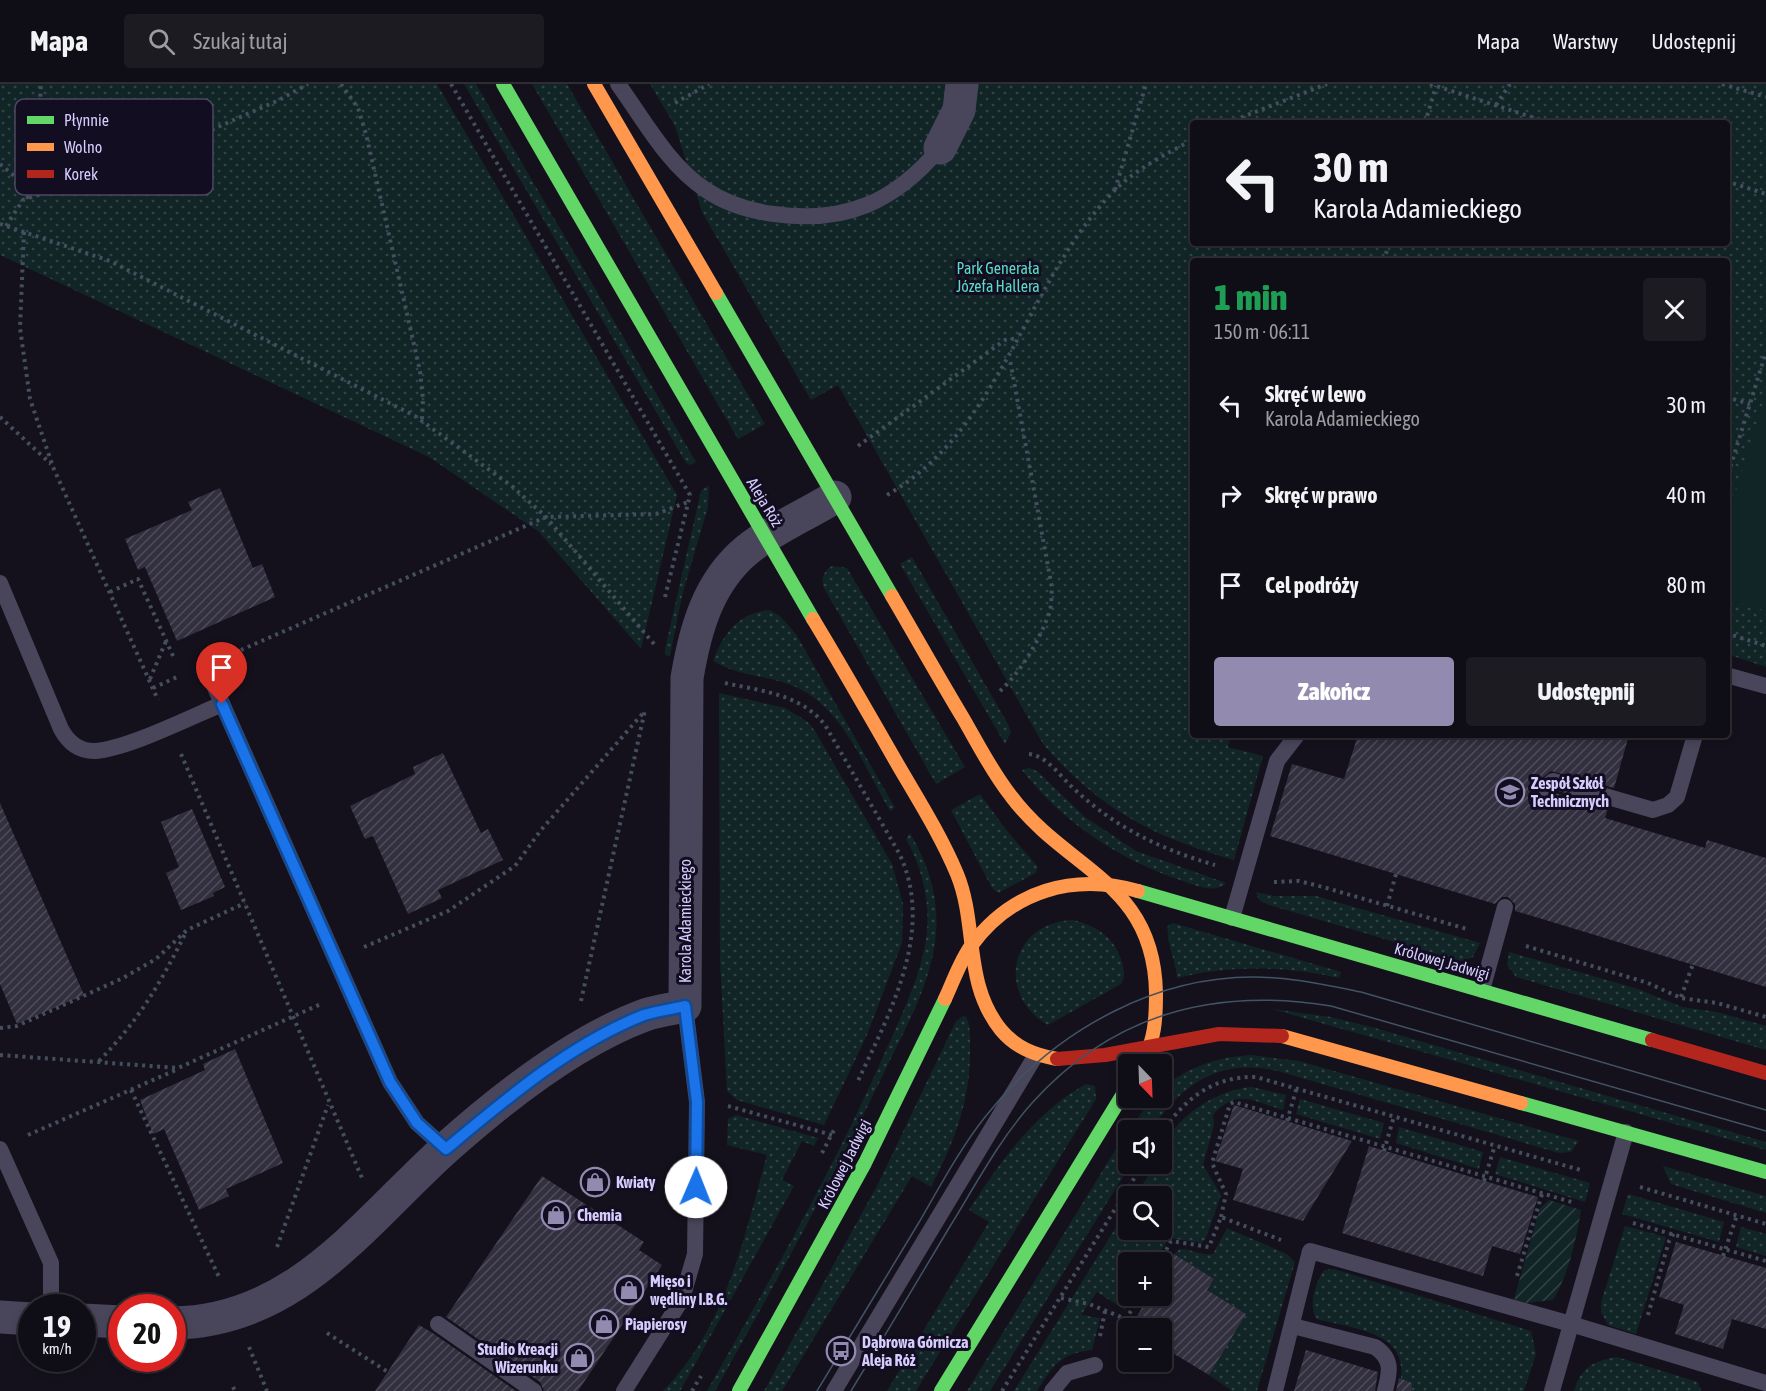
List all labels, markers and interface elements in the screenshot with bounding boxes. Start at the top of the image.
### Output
search box [124,14,544,68]
text: Mapa [30,25,88,57]
icon: search [145,25,178,58]
text: Szukaj tutaj [193,28,287,54]
text: Mapa [1476,29,1520,53]
text: Warstwy [1553,29,1618,53]
text: Udostępnij [1651,29,1736,53]
legend [15,99,213,195]
text: Płynnie [64,111,109,130]
text: Wolno [64,138,102,156]
text: 30 m [1313,143,1388,191]
icon: left [1214,144,1292,222]
text: Korek [64,165,98,183]
text: Karola Adamieckiego [1313,193,1522,224]
park label: Park Generała Józefa Hallera [956,259,1040,295]
text: 1 min [1214,276,1288,318]
button: close [1643,278,1706,341]
text: 150 m · 06:11 [1214,320,1310,343]
text: Skręć w lewo [1265,381,1366,407]
icon: left [1214,389,1247,422]
text: 30 m [1666,392,1706,418]
text: Karola Adamieckiego [1265,407,1420,430]
street label: Aleja Róż [743,474,787,530]
icon: right [1214,479,1247,512]
text: Skręć w prawo [1265,482,1378,508]
text: 40 m [1666,482,1706,508]
icon: arrive [1214,569,1247,602]
text: Cel podróży [1265,572,1359,598]
text: 80 m [1666,572,1706,598]
pin [196,642,247,704]
icon: arrive [205,651,238,684]
button: Zakończ [1214,657,1454,726]
button: Udostępnij [1466,657,1706,726]
place label: Zespół Szkół Technicznych [1531,774,1609,810]
school or university icon: Zespół Szkół Technicznych [1494,776,1526,808]
street label: Karola Adamieckiego [676,859,695,983]
street label: Królowej Jadwigi [1392,939,1492,984]
north arrow [1118,1054,1172,1108]
map controls [1118,1054,1172,1372]
street label: Królowej Jadwigi [814,1116,875,1212]
button: sound [1118,1120,1172,1174]
position arrow [664,1155,728,1219]
shop icon: Kwiaty [579,1166,611,1198]
place label: Kwiaty [616,1173,656,1191]
button: search [1118,1186,1172,1240]
shop icon: Chemia [540,1199,572,1231]
place label: Chemia [577,1206,622,1224]
button: + [1118,1252,1172,1306]
place label: Mięso i wędliny I.B.G. [650,1272,727,1308]
shop icon: Mięso i wędliny I.B.G. [613,1274,645,1306]
speed limit sign: 20 [108,1294,186,1372]
shop icon: Piapierosy [588,1308,620,1340]
text: 19 [43,1309,71,1343]
place label: Piapierosy [625,1315,687,1333]
button: − [1118,1318,1172,1372]
place label: Dąbrowa Górnicza Aleja Róż [861,1333,968,1369]
bus stop icon: Dąbrowa Górnicza Aleja Róż [825,1335,857,1367]
text: km/h [42,1340,72,1357]
place label: Studio Kreacji Wizerunku [477,1340,558,1376]
shop icon: Studio Kreacji Wizerunku [563,1342,595,1374]

